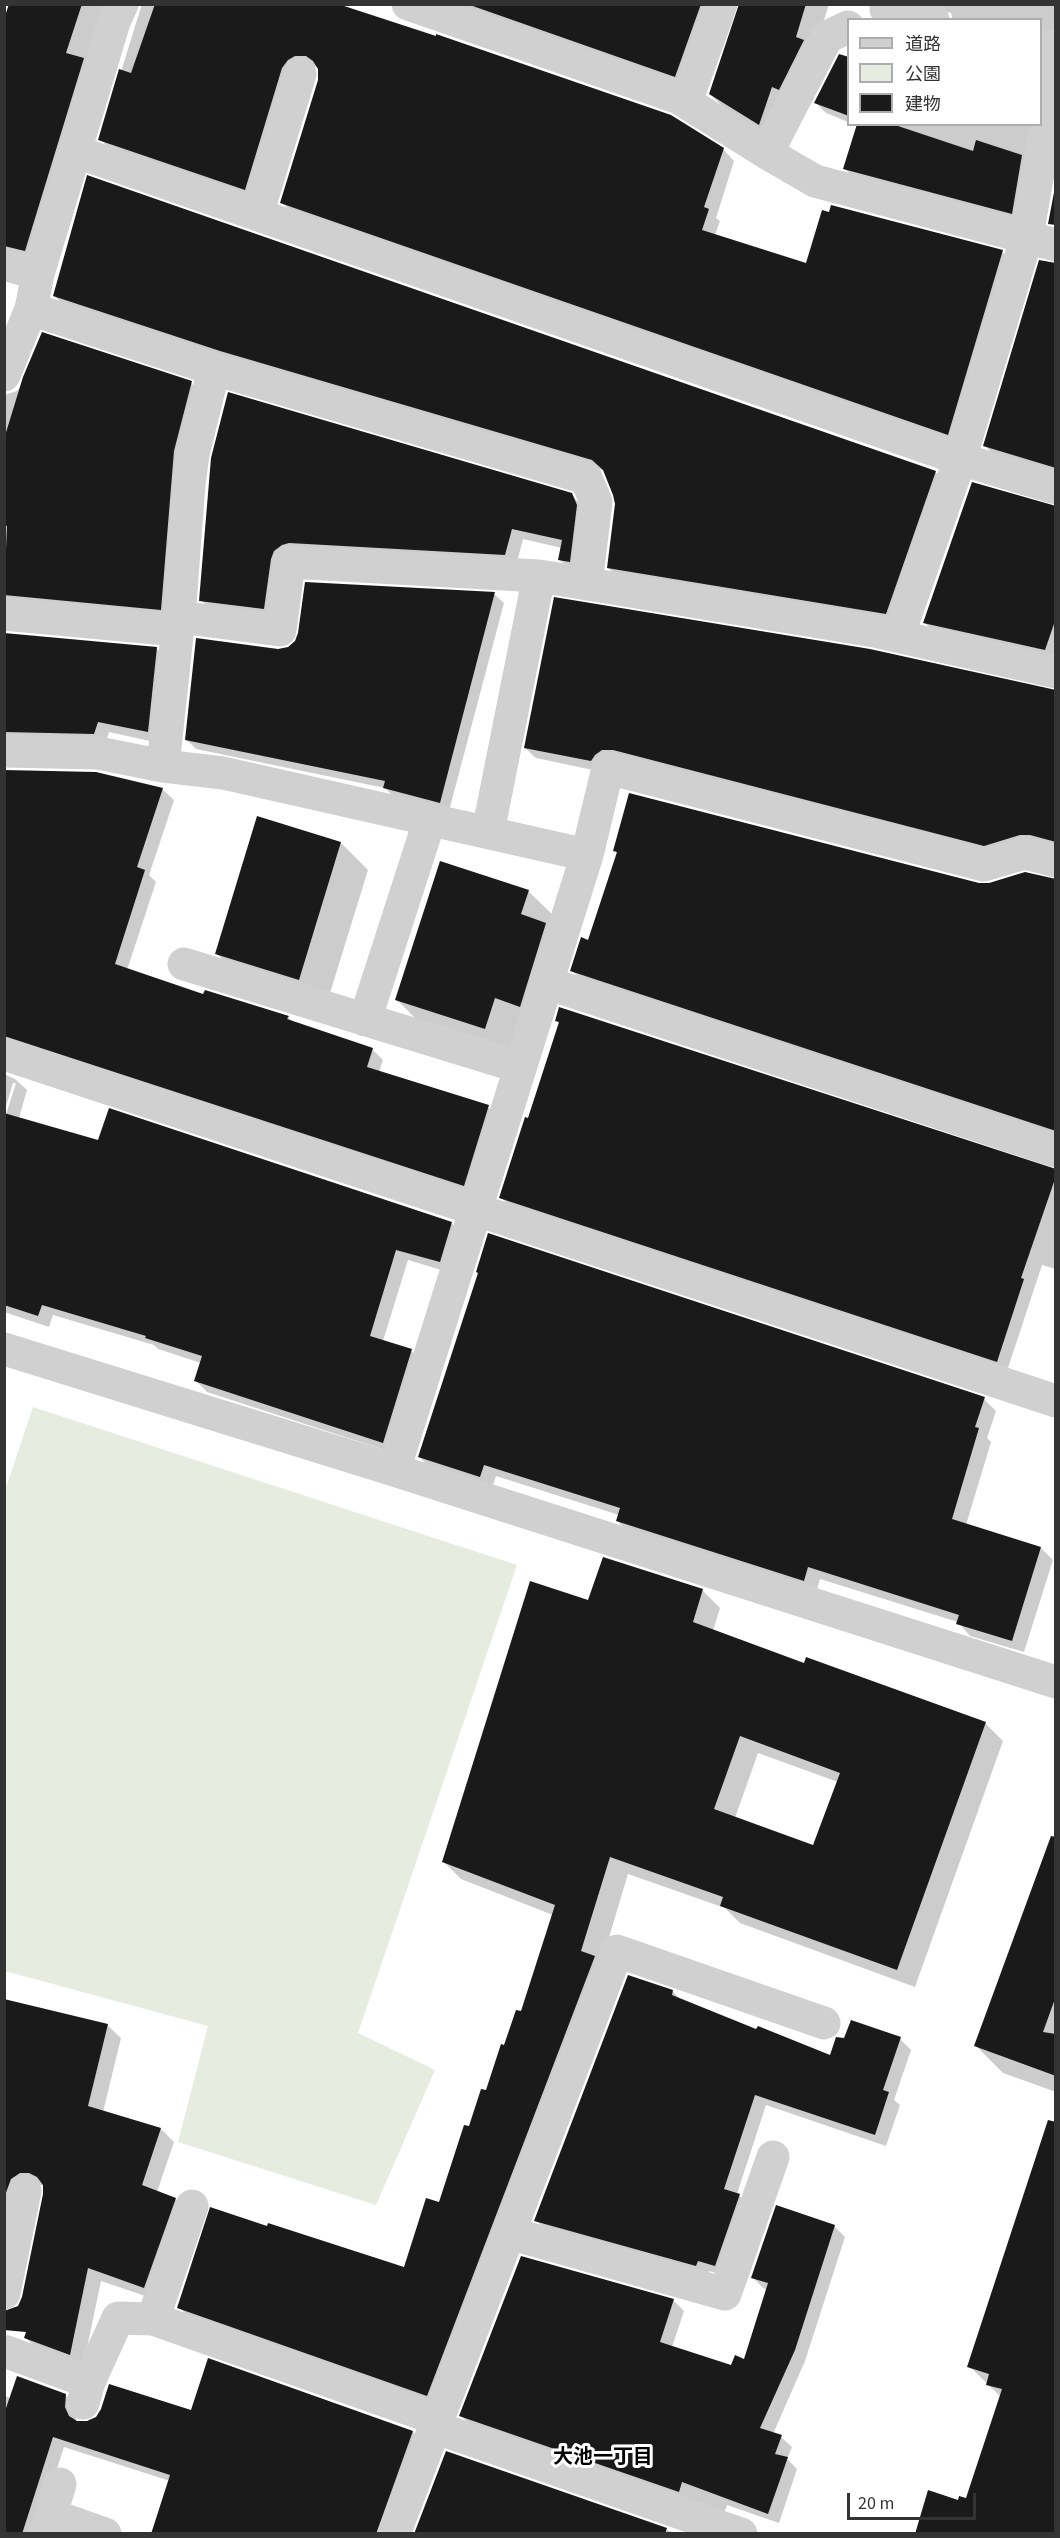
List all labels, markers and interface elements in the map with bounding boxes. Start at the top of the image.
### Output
legend [847,18,1042,126]
text: 道路 [905,32,941,57]
text: 公園 [905,62,941,87]
text: 建物 [905,92,941,117]
district label: 大池一丁目 [553,2447,653,2471]
scale bar [850,2481,979,2519]
text: 20 m [858,2491,894,2516]

